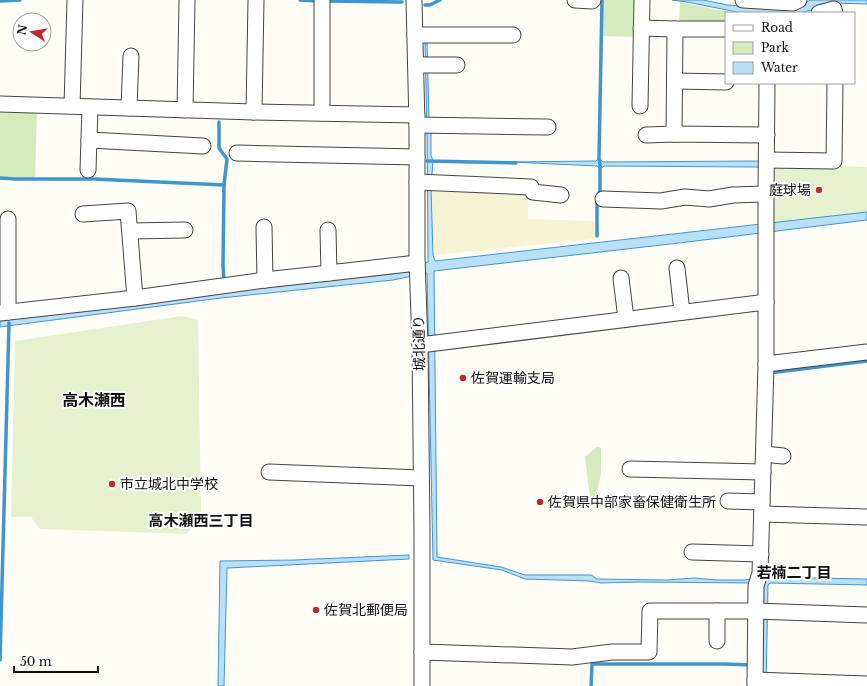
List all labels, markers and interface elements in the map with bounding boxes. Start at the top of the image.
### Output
north arrow [12,12,52,52]
legend [725,12,855,84]
text: Road [761,20,793,35]
text: N [14,23,30,36]
text: Park [761,40,789,55]
text: Water [760,60,798,75]
place label: 庭球場 [769,181,811,199]
marker: 庭球場 [814,185,824,195]
street label: 城北通り [410,315,428,371]
place label: 佐賀運輸支局 [471,369,555,387]
marker: 佐賀運輸支局 [458,373,468,383]
district label: 高木瀬西 [62,390,126,410]
place label: 市立城北中学校 [120,475,218,493]
marker: 市立城北中学校 [107,479,117,489]
place label: 佐賀県中部家畜保健衛生所 [548,493,716,511]
marker: 佐賀県中部家畜保健衛生所 [535,497,545,507]
district label: 高木瀬西三丁目 [148,511,254,530]
district label: 若楠二丁目 [756,563,832,582]
place label: 佐賀北郵便局 [324,601,408,619]
marker: 佐賀北郵便局 [311,605,321,615]
scale bar [14,648,98,674]
text: 50 m [20,654,52,669]

